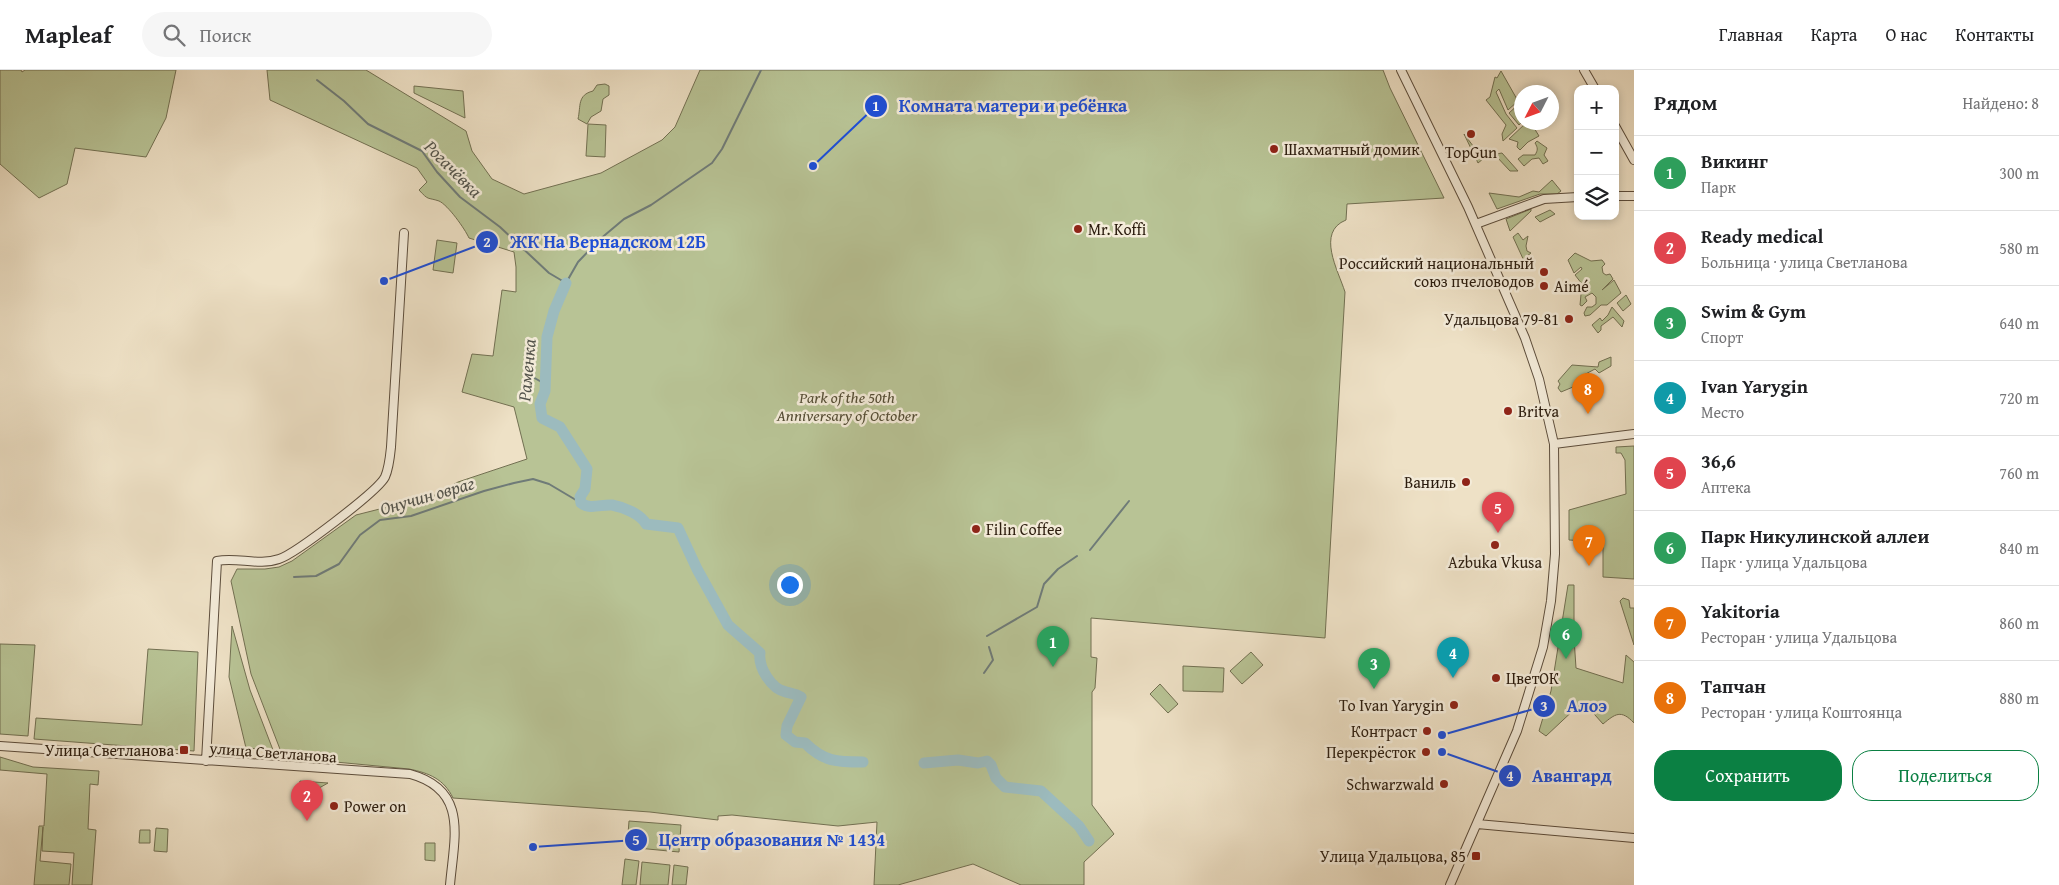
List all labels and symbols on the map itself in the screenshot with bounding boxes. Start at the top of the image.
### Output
north arrow [1514,85,1559,130]
callout: Комната матери и ребёнка [864,89,1137,122]
text: Комната матери и ребёнка [899,92,1128,119]
text: 1 [872,95,880,116]
marker: TopGun [1465,128,1477,140]
water label: Рогачёвка [417,133,489,204]
place label: Шахматный домик [1284,137,1420,161]
place label: TopGun [1445,140,1497,164]
marker: Шахматный домик [1268,143,1280,155]
place label: Mr. Koffi [1088,217,1147,241]
marker: Mr. Koffi [1072,223,1084,235]
callout: ЖК На Вернадском 12Б [475,225,716,258]
text: ЖК На Вернадском 12Б [509,228,706,255]
text: 2 [483,231,491,252]
place label: Российский национальный союз пчеловодов [1339,251,1534,293]
marker: Российский национальный союз пчеловодов [1538,266,1550,278]
place label: Aimé [1554,274,1589,298]
marker: Aimé [1538,280,1550,292]
place label: Удальцова 79-81 [1444,307,1559,331]
marker: Удальцова 79-81 [1563,313,1575,325]
water label: Раменка [510,337,543,403]
pin: 8 [1572,373,1604,414]
park label: Park of the 50th Anniversary of October [776,385,918,427]
place label: Britva [1518,399,1559,423]
marker: Britva [1502,405,1514,417]
water label: Онучин овраг [376,469,478,522]
place label: Ваниль [1404,470,1456,494]
marker: Ваниль [1460,476,1472,488]
pin: 5 [1482,492,1514,533]
place label: Filin Coffee [986,517,1062,541]
marker: Filin Coffee [970,523,982,535]
pin: 7 [1573,525,1605,566]
marker: Azbuka Vkusa [1489,539,1501,551]
place label: Azbuka Vkusa [1448,550,1542,574]
your location [777,572,803,598]
pin: 6 [1550,618,1582,659]
pin: 1 [1037,626,1069,667]
pin: 4 [1437,637,1469,678]
pin: 3 [1358,648,1390,689]
place label: ЦветОК [1506,666,1559,690]
marker: ЦветОК [1490,672,1502,684]
callout: Алоэ [1532,689,1617,722]
text: Алоэ [1567,692,1607,719]
place label: To Ivan Yarygin [1339,693,1444,717]
text: 3 [1540,695,1548,716]
marker: To Ivan Yarygin [1448,699,1460,711]
place label: Контраст [1351,719,1417,743]
marker: Контраст [1421,725,1433,737]
street label: улица Светланова [207,736,338,768]
place label: Улица Светланова [45,738,174,762]
place label: Перекрёсток [1326,740,1417,764]
marker: Улица Светланова [178,744,190,756]
marker: Перекрёсток [1420,746,1432,758]
callout: Авангард [1497,760,1622,793]
text: Авангард [1532,762,1612,789]
text: 4 [1506,765,1514,786]
place label: Schwarzwald [1346,772,1434,796]
marker: Schwarzwald [1438,778,1450,790]
pin: 2 [291,780,323,821]
place label: Power on [344,794,406,818]
marker: Power on [328,800,340,812]
callout: Центр образования № 1434 [623,823,895,856]
text: Центр образования № 1434 [659,826,885,853]
text: 5 [632,829,640,850]
place label: Улица Удальцова, 85 [1320,844,1466,868]
marker: Улица Удальцова, 85 [1470,850,1482,862]

